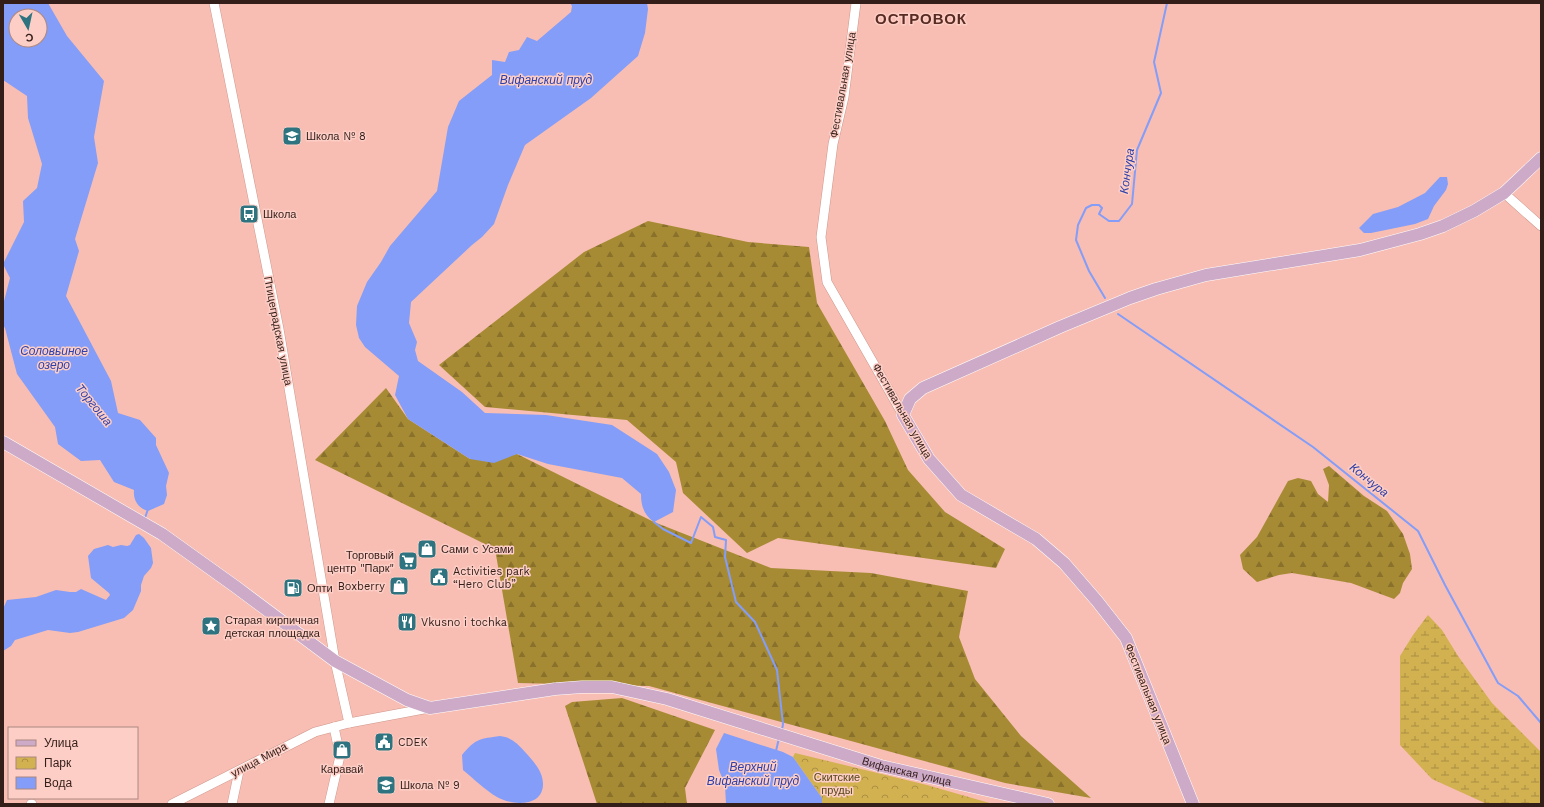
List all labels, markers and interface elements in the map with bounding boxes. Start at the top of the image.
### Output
north arrow [8,8,48,48]
district label: ОСТРОВОК [875,10,967,28]
text: С [24,30,34,44]
street label: Фестивальная улица [827,30,859,139]
water label: Вифанский пруд [500,73,593,87]
school or university icon: Школа № 8 [281,125,303,147]
place label: Школа № 8 [306,130,366,143]
water label: Кончура [1117,147,1137,195]
bus stop icon: Школа [238,203,260,225]
place label: Школа [263,208,297,221]
street label: Птицеградская улица [261,275,295,387]
water label: Соловьиное озеро [20,344,88,372]
street label: Фестивальная улица [870,361,935,461]
water label: Торгоша [73,381,115,429]
water label: Кончура [1347,460,1391,500]
shop icon: Сами с Усами [416,538,438,560]
place label: Сами с Усами [441,543,513,556]
place label: Торговый центр "Парк" [327,549,394,575]
supermarket icon: Торговый центр "Парк" [397,550,419,572]
place label: Activities park “Hero Club” [453,565,530,591]
public building icon: Activities park “Hero Club” [428,566,450,588]
shop icon: Boxberry [388,575,410,597]
fuel station icon: Опти [282,577,304,599]
place label: Boxberry [338,580,385,593]
place label: Опти [307,582,333,595]
restaurant icon: Vkusno i tochka [396,611,418,633]
place label: Старая кирпичная детская площадка [225,614,321,640]
place icon: Старая кирпичная детская площадка [200,615,222,637]
place label: Vkusno i tochka [421,616,507,629]
street label: Фестивальная улица [1122,642,1174,747]
legend [8,727,138,799]
public building icon: CDEK [373,731,395,753]
text: Улица [44,736,78,750]
place label: CDEK [398,736,428,749]
street label: улица Мира [229,739,290,780]
shop icon: Каравай [331,739,353,761]
street label: Вифанская улица [861,754,954,789]
text: Парк [44,756,72,770]
water label: Верхний Вифанский пруд [707,760,800,788]
place label: Каравай [321,763,363,776]
park label: Скитские пруды [814,771,860,797]
school or university icon: Школа № 9 [375,774,397,796]
text: Вода [44,776,72,790]
place label: Школа № 9 [400,779,460,792]

